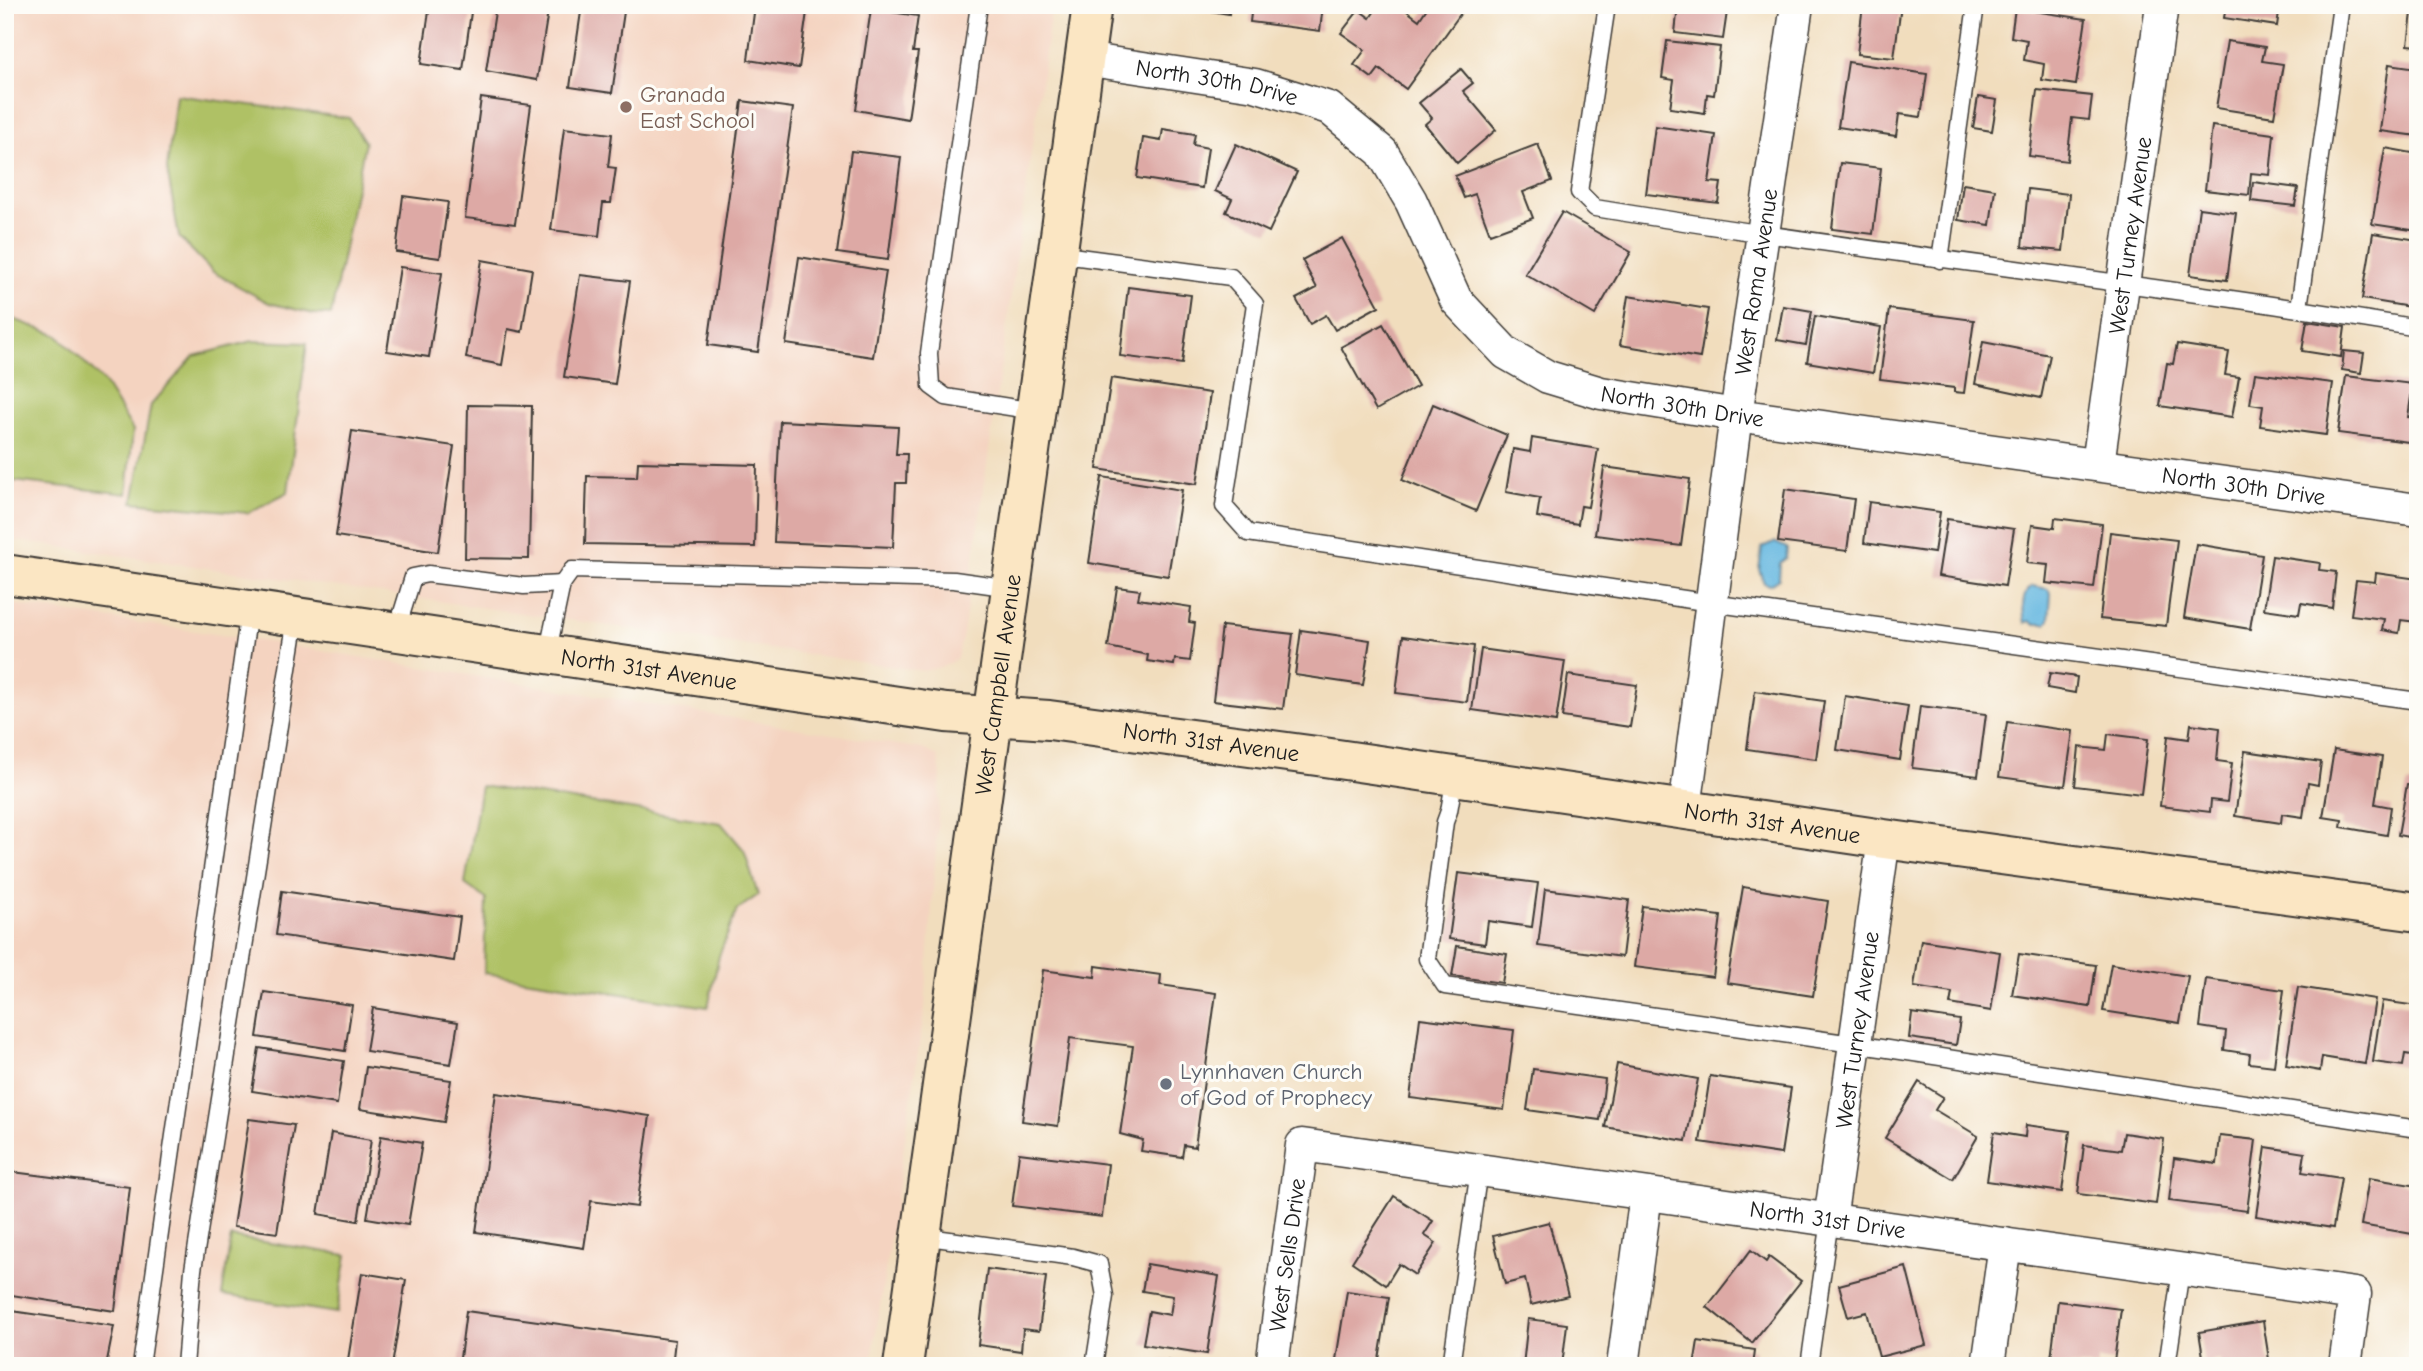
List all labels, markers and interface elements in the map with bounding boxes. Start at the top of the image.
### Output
street label: North 30th Drive [1134,54,1301,112]
place label: Granada East School [640,81,755,134]
marker: Granada East School [618,99,634,115]
street label: West Turney Avenue [2103,135,2158,336]
street label: West Roma Avenue [1729,187,1784,377]
street label: North 30th Drive [1599,380,1766,433]
street label: North 30th Drive [2160,461,2327,511]
street label: West Campbell Avenue [969,572,1027,797]
street label: North 31st Avenue [559,643,739,696]
street label: North 31st Avenue [1121,717,1301,767]
street label: North 31st Avenue [1682,797,1862,849]
street label: West Turney Avenue [1830,930,1885,1130]
place label: Lynnhaven Church of God of Prophecy [1180,1058,1373,1111]
marker: Lynnhaven Church of God of Prophecy [1158,1076,1174,1092]
street label: West Sells Drive [1264,1177,1311,1334]
street label: North 31st Drive [1748,1196,1907,1244]

